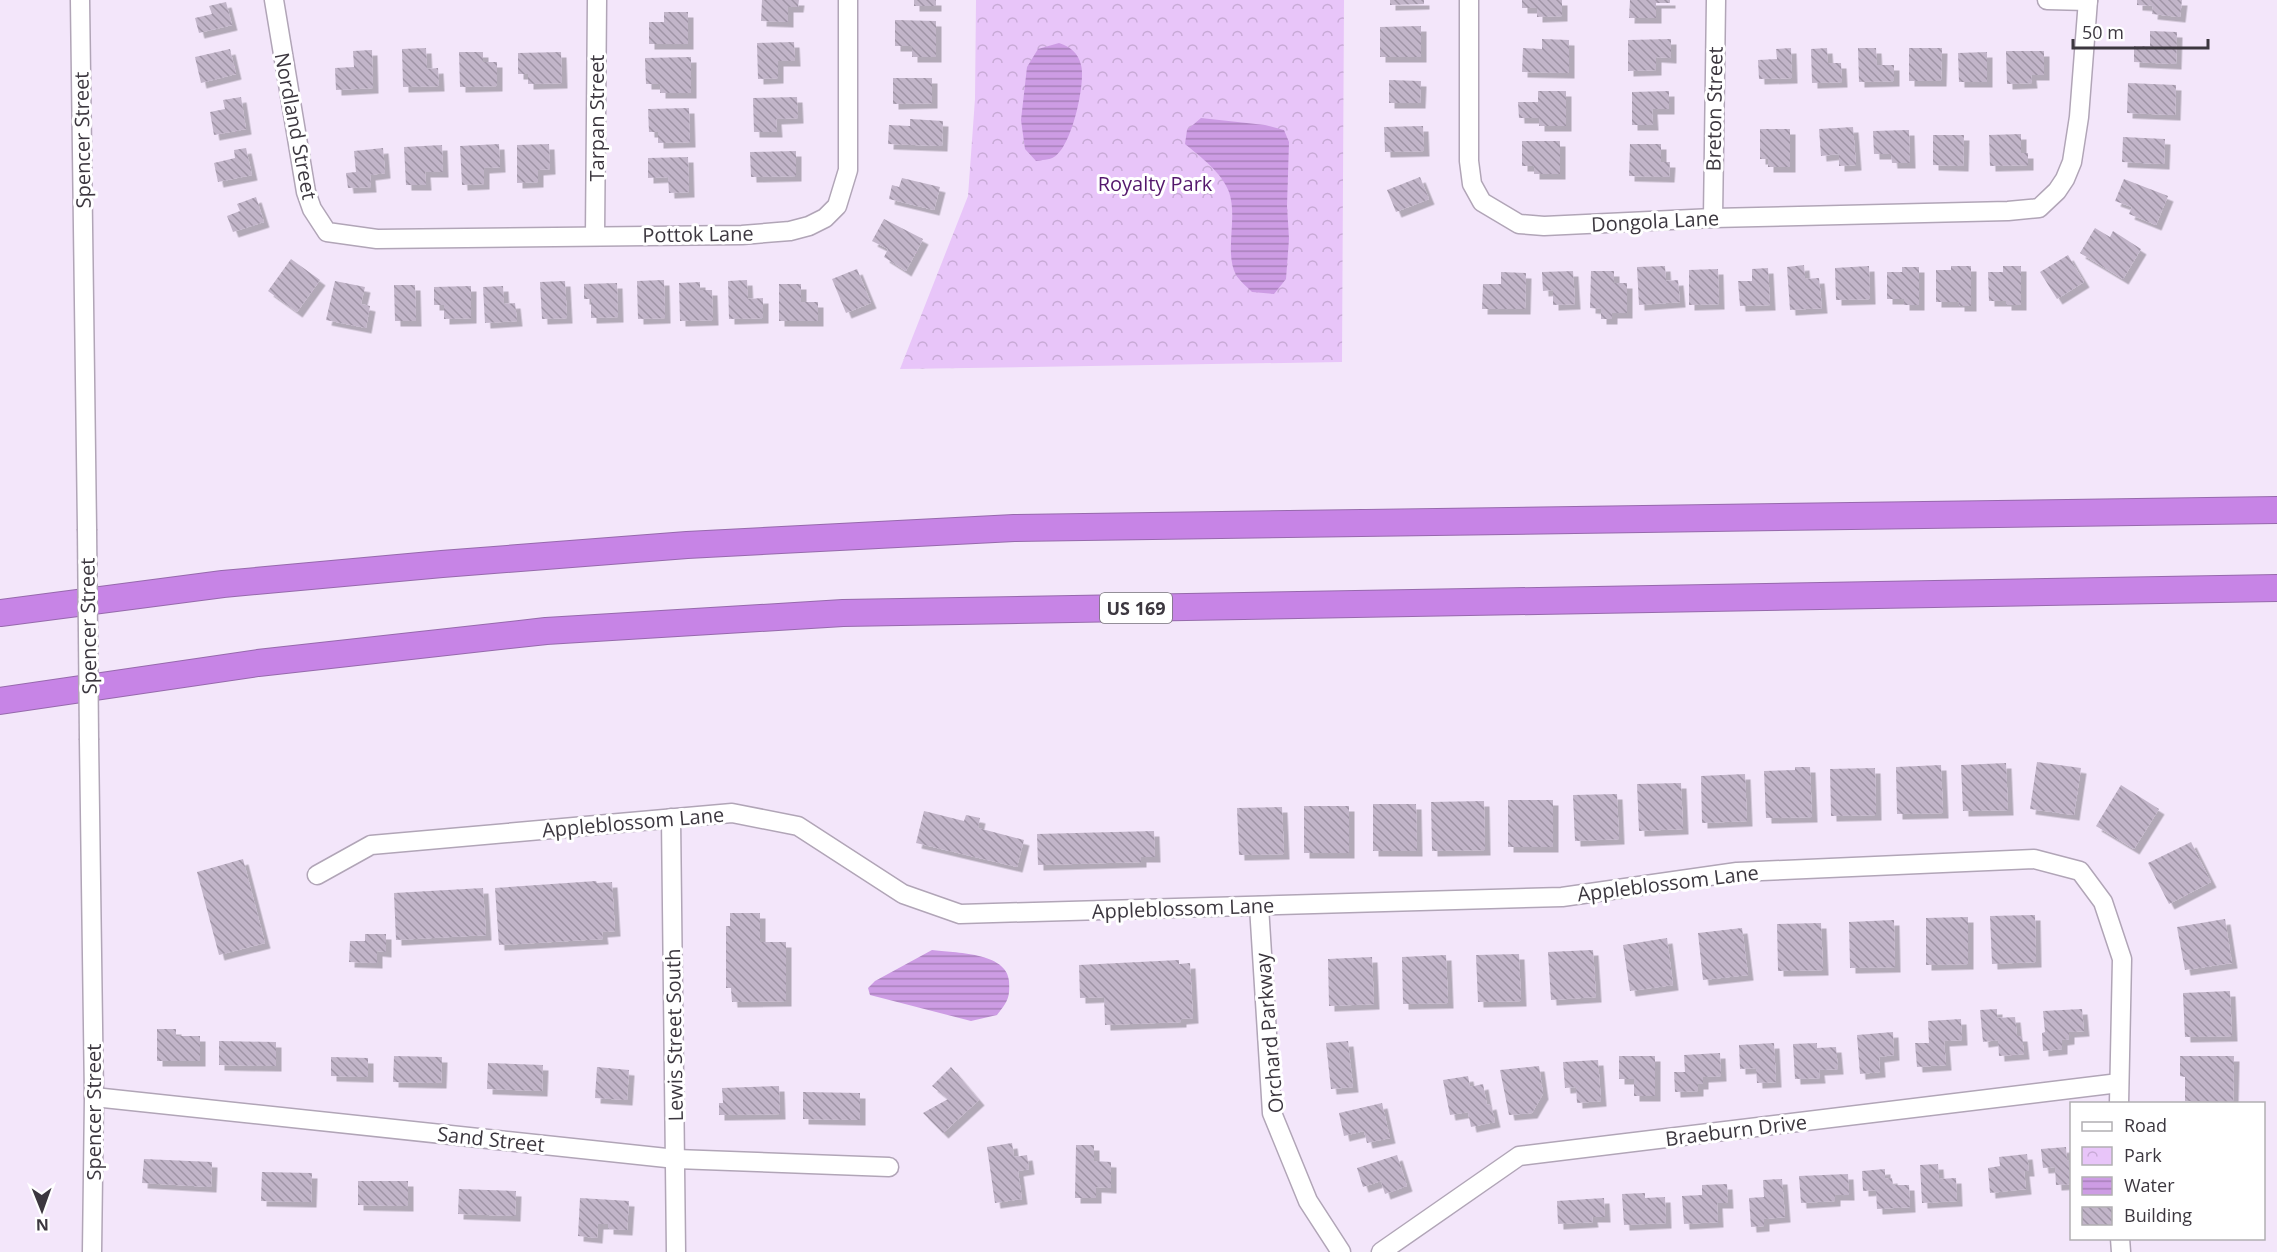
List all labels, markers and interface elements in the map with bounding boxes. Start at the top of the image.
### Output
scale bar [2073,12,2208,50]
text: 50 m [2082,20,2124,44]
street label: Breton Street [1699,46,1729,172]
street label: Nordland Street [269,50,323,202]
street label: Tarpan Street [583,55,610,181]
street label: Spencer Street [67,71,97,209]
park label: Royalty Park [1098,170,1213,197]
street label: Dongola Lane [1590,204,1720,238]
street label: Pottok Lane [642,220,754,248]
street label: Spencer Street [73,557,103,695]
road number: US 169 [1100,593,1172,623]
street label: Appleblossom Lane [541,801,725,843]
street label: Appleblossom Lane [1576,858,1760,908]
street label: Appleblossom Lane [1091,891,1275,925]
street label: Lewis Street South [659,948,689,1122]
street label: Orchard Parkway [1248,951,1289,1114]
street label: Spencer Street [80,1044,107,1180]
legend [2070,1102,2265,1240]
street label: Braeburn Drive [1664,1108,1808,1152]
text: Road [2124,1113,2167,1137]
street label: Sand Street [436,1120,546,1158]
text: Park [2124,1143,2162,1167]
text: Water [2124,1173,2175,1197]
north arrow [12,1180,72,1240]
text: Building [2124,1203,2192,1227]
text: N [36,1214,49,1236]

